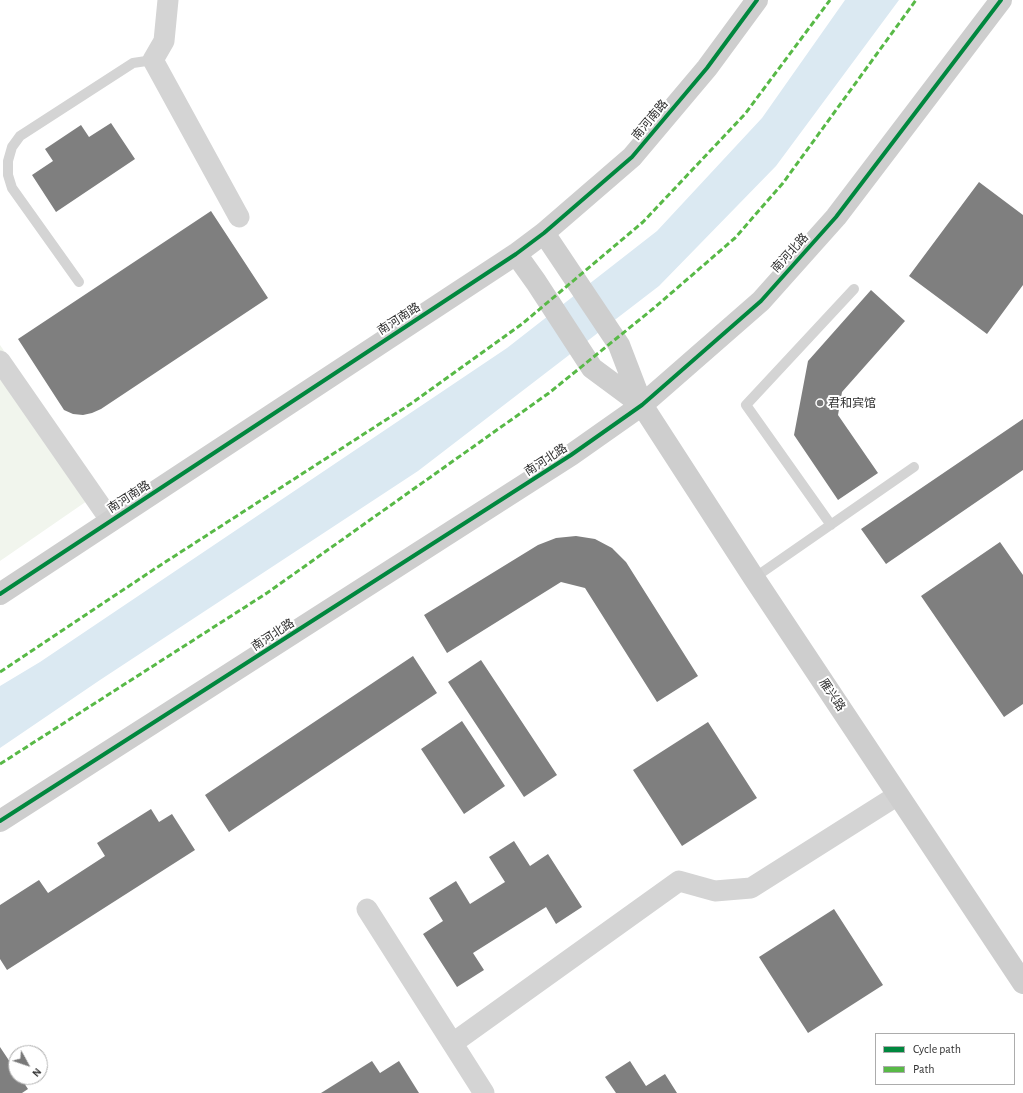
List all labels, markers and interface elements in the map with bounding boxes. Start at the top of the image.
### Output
street label: 南河南路 [629,97,671,143]
street label: 南河北路 [769,230,811,276]
street label: 南河南路 [375,300,423,338]
place label: 君和宾馆 [828,396,876,410]
marker: 君和宾馆 [815,398,825,408]
street label: 南河北路 [522,441,570,479]
street label: 南河南路 [105,478,153,516]
street label: 南河北路 [249,616,297,654]
street label: 雁兴路 [816,676,848,714]
legend [875,1033,1015,1085]
text: Cycle path [913,1043,961,1055]
north arrow [8,1045,48,1085]
text: Path [913,1063,935,1075]
text: N [30,1066,43,1079]

